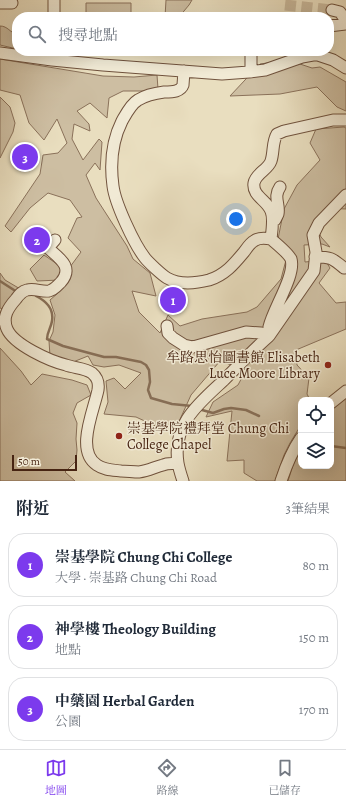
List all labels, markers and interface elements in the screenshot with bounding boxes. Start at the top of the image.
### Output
search box [12,12,334,56]
icon: search [26,23,48,45]
text: 搜尋地點 [58,25,118,45]
pin: 3 [12,142,38,172]
your location [226,209,246,229]
pin: 2 [24,225,50,255]
pin: 1 [160,285,186,315]
place label: 牟路思怡圖書館 Elisabeth Luce Moore Library [166,348,321,383]
marker: 牟路思怡圖書館 Elisabeth Luce Moore Library [323,360,333,370]
map controls [298,397,334,469]
button: locate [298,397,334,433]
place label: 崇基學院禮拜堂 Chung Chi College Chapel [127,419,289,454]
marker: 崇基學院禮拜堂 Chung Chi College Chapel [114,431,124,441]
button: layers [298,433,334,469]
scale bar [12,453,77,472]
text: 50 m [18,454,40,469]
text: 附近 [16,497,50,520]
text: 3筆結果 [286,500,330,517]
text: 崇基學院 Chung Chi College [55,547,232,567]
text: 1 [28,557,32,574]
text: 80 m [302,557,329,574]
text: 大學 · 崇基路 Chung Chi Road [55,569,217,586]
text: 神學樓 Theology Building [55,619,216,639]
text: 2 [27,629,33,646]
text: 150 m [299,629,329,646]
text: 地點 [55,641,81,658]
text: 中藥園 Herbal Garden [55,691,194,711]
text: 3 [27,701,33,718]
text: 170 m [299,701,329,718]
text: 公園 [55,713,81,730]
tab: 地圖 [45,757,67,798]
tab: 路線 [156,757,178,798]
tab: 已儲存 [268,757,301,798]

